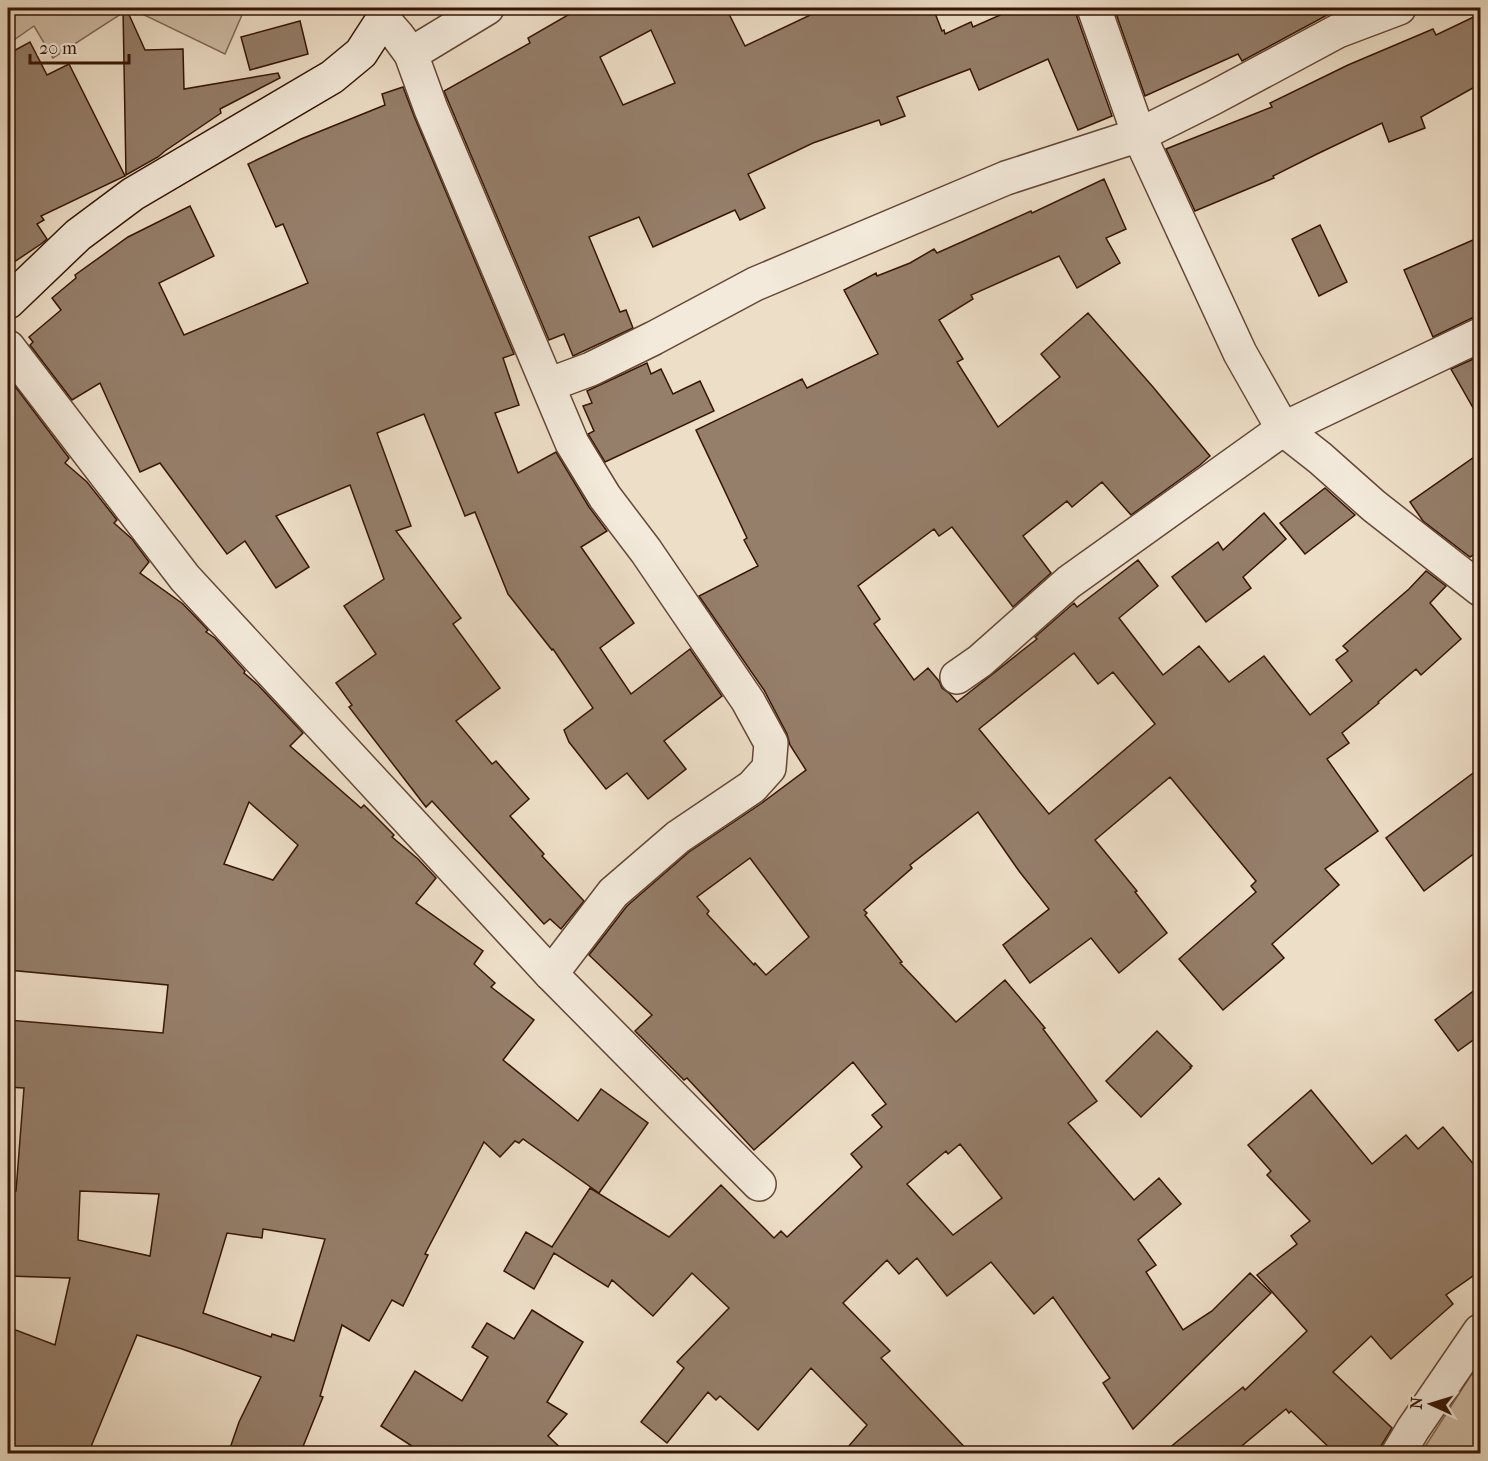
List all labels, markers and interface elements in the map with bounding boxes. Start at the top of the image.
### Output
scale bar [30,27,129,65]
text: 20 m [39,38,77,59]
north arrow [1401,1374,1461,1434]
text: N [1407,1395,1426,1410]

